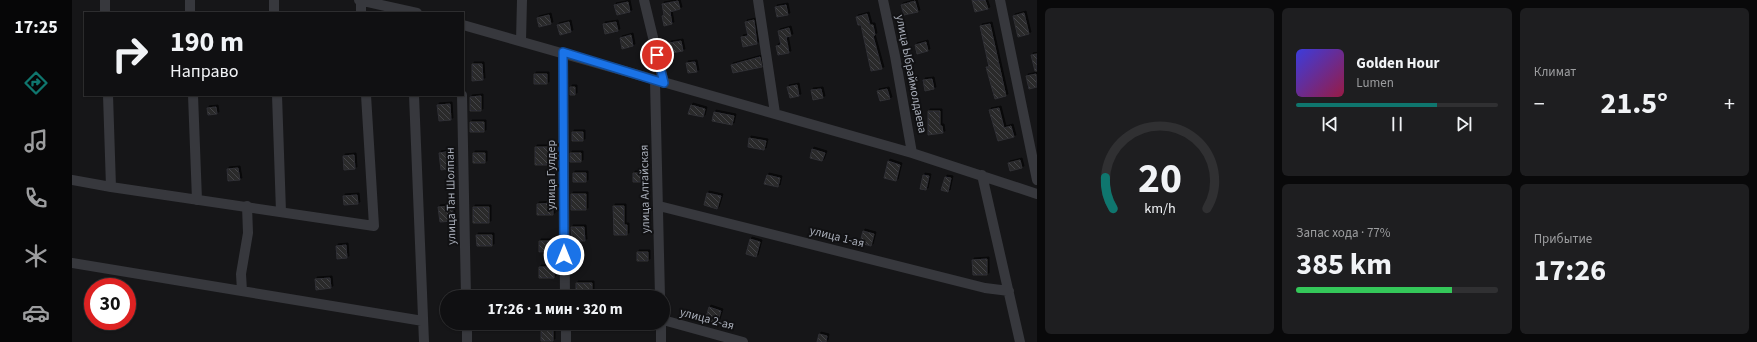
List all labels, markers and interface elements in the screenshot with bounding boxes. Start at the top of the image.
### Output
street label: улица Ыбраймолдаева [891,13,931,135]
text: 17:25 [14,15,58,40]
text: 190 m [170,22,244,62]
icon: right [104,28,156,80]
pin [640,38,674,72]
icon: arrive [646,44,668,66]
text: Golden Hour [1356,53,1439,74]
text: Направо [170,59,238,84]
text: Климат [1534,63,1576,81]
icon: directions [22,69,50,97]
text: Lumen [1356,74,1394,92]
text: 21.5° [1601,82,1668,125]
text: − [1534,88,1545,120]
text: + [1724,88,1735,120]
icon: previous [1319,113,1341,135]
icon: pause [1386,113,1408,135]
icon: next [1453,113,1475,135]
icon: music [22,127,50,155]
street label: улица Гулдер [543,140,560,210]
street label: улица Алтайская [636,145,654,233]
street label: улица Тан Шолпан [442,147,460,245]
text: 20 [1138,149,1182,209]
icon: phone [22,184,50,212]
text: km/h [1144,198,1176,219]
street label: улица 1-ая [808,222,866,252]
text: Запас хода · 77% [1296,224,1391,242]
text: Прибытие [1534,230,1592,248]
position arrow [543,234,585,276]
icon: climate [22,242,50,270]
text: 385 km [1296,243,1392,286]
text: 17:26 [1534,249,1606,292]
speed limit sign: 30 [84,278,136,330]
icon: car [22,299,50,327]
text: 17:26 · 1 мин · 320 m [487,299,623,320]
street label: улица 2-ая [678,304,736,334]

